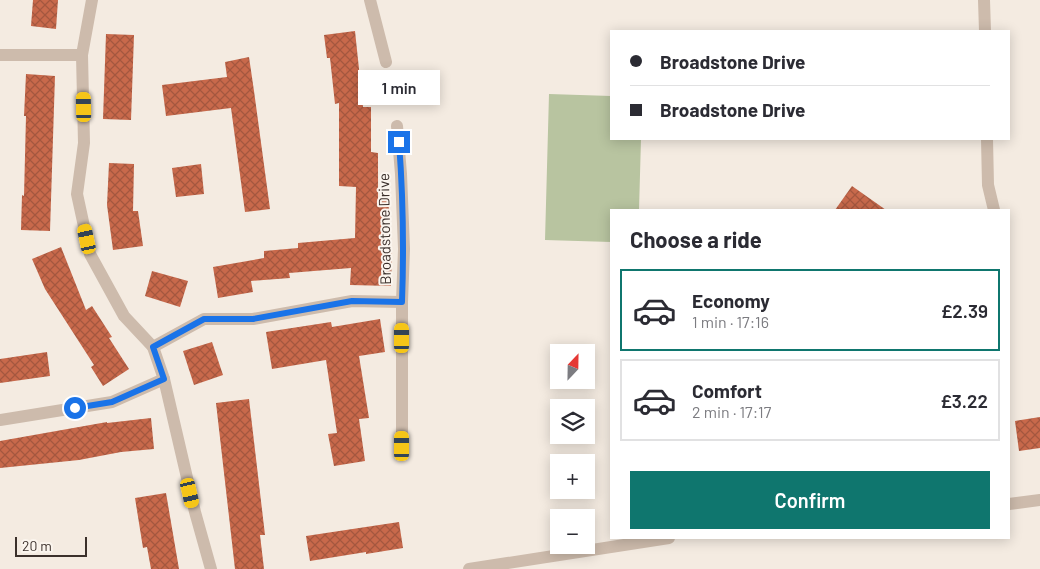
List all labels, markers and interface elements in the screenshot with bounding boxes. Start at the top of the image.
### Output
text: Broadstone Drive [660,50,805,73]
callout: 1 min [358,70,440,104]
text: 1 min [382,78,416,97]
car [76,92,91,122]
text: Broadstone Drive [660,98,805,121]
route end [388,131,410,153]
street label: Broadstone Drive [374,173,394,285]
car [76,223,97,255]
text: Choose a ride [630,226,762,252]
icon: car [632,288,677,333]
text: Economy [692,289,770,312]
text: £2.39 [941,299,988,322]
text: 1 min · 17:16 [692,312,769,331]
car [394,323,409,353]
north arrow [550,344,595,389]
map controls [550,344,595,554]
icon: car [632,378,677,423]
text: Comfort [692,379,762,402]
text: £3.22 [940,389,988,412]
route start [64,397,86,419]
button: layers [550,399,595,444]
text: 2 min · 17:17 [692,402,771,421]
car [394,431,409,461]
button: + [550,454,595,499]
button: Confirm [630,471,990,529]
car [179,477,200,509]
button: − [550,509,595,554]
scale bar [15,534,88,557]
text: 20 m [22,537,52,554]

